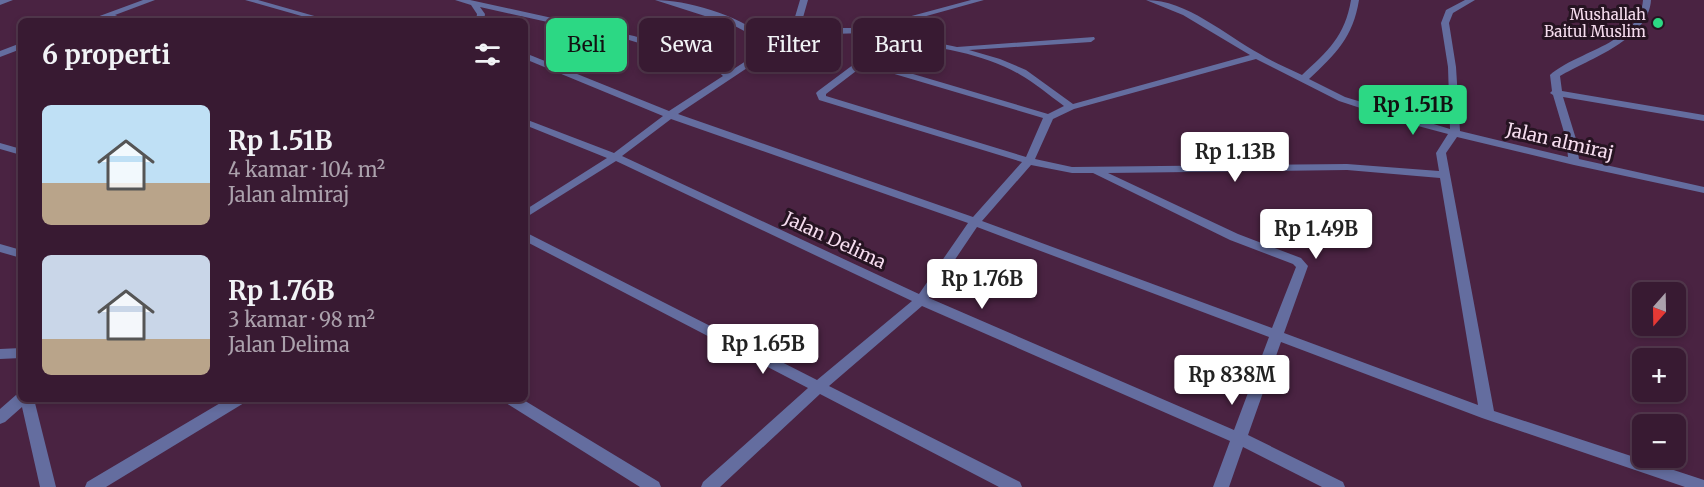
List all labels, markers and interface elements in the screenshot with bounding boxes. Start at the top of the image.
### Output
place label: Mushallah Baitul Muslim [1544,5,1646,41]
marker: Mushallah Baitul Muslim [1651,16,1665,30]
chip: Beli [546,18,627,72]
chip: Sewa [639,18,734,72]
chip: Filter [746,18,841,72]
chip: Baru [853,18,944,72]
text: 6 properti [42,38,170,71]
icon: filters [471,38,504,71]
pin: Rp 1.51B [1351,85,1475,136]
text: Rp 1.51B [1373,92,1453,117]
street label: Jalan almiraj [1503,117,1616,165]
text: Rp 1.51B [228,124,332,157]
icon: home [90,129,162,201]
pin: Rp 1.13B [1173,132,1297,183]
text: Rp 1.13B [1195,139,1275,164]
text: 4 kamar · 104 m² [228,157,385,182]
text: Jalan almiraj [228,182,350,207]
street label: Jalan Delima [780,206,890,274]
pin: Rp 1.49B [1254,209,1378,260]
text: Rp 1.49B [1274,216,1358,241]
pin: Rp 1.76B [920,259,1044,310]
text: Rp 1.76B [941,266,1023,291]
text: Rp 1.76B [228,274,334,307]
icon: home [90,279,162,351]
north arrow [1632,282,1686,336]
map controls [1632,282,1686,468]
text: 3 kamar · 98 m² [228,307,375,332]
pin: Rp 1.65B [701,324,825,375]
text: Rp 1.65B [721,331,805,356]
text: Jalan Delima [228,332,350,357]
button: + [1632,348,1686,402]
pin: Rp 838M [1177,355,1287,406]
text: Rp 838M [1188,362,1276,387]
button: − [1632,414,1686,468]

